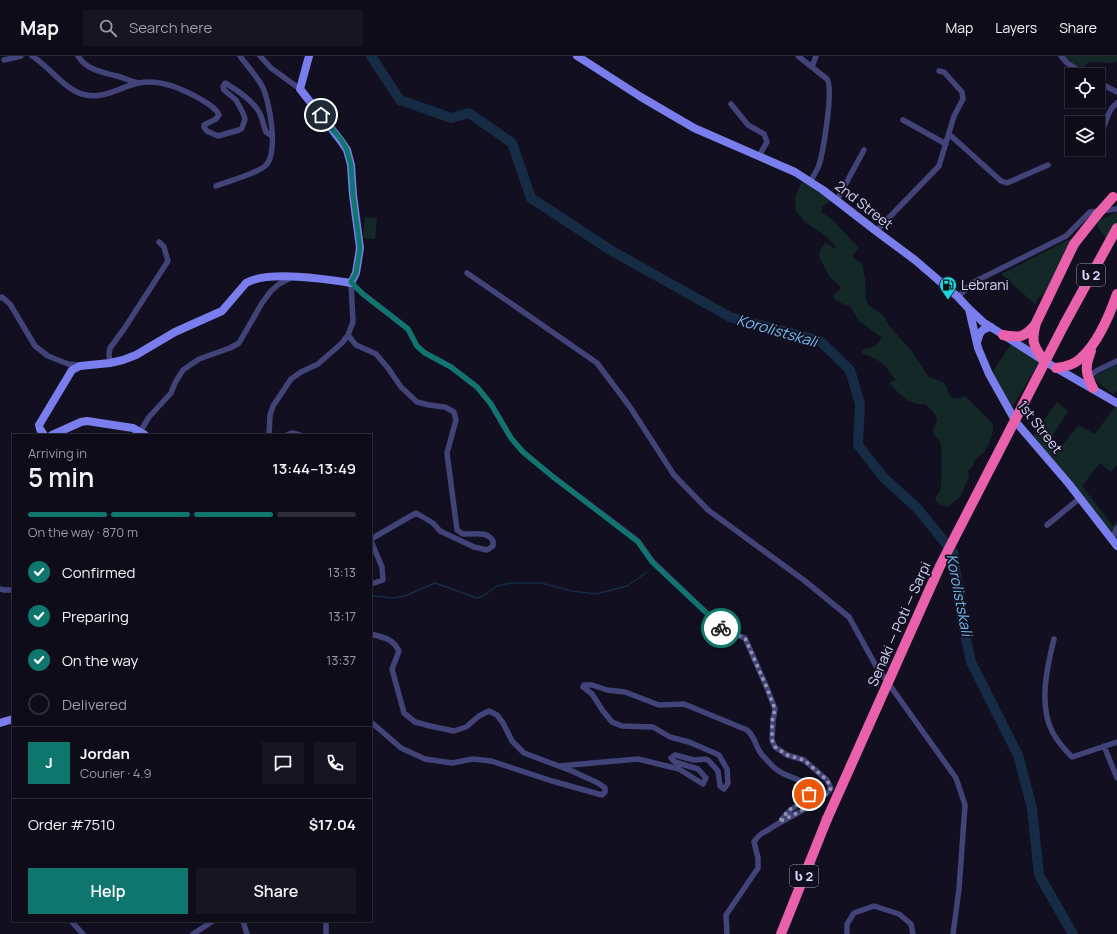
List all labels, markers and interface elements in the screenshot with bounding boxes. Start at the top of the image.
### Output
search box [83,10,363,46]
text: Map [20,15,59,41]
icon: search [97,17,119,39]
text: Search here [129,17,212,38]
text: Map [945,18,973,37]
text: Layers [995,18,1037,37]
text: Share [1059,18,1097,37]
map controls [1065,68,1105,156]
button: locate [1065,68,1105,108]
pin [304,98,338,132]
icon: home [310,104,332,126]
button: layers [1065,116,1105,156]
street label: 2nd Street [831,176,897,233]
road number: ს 2 [1077,264,1105,286]
fuel station icon: Lebrani [938,275,958,300]
place label: Lebrani [961,275,1009,294]
water label: Korolistskali [734,309,822,353]
street label: 1st Street [1014,396,1067,457]
text: Arriving in [28,444,87,462]
text: 13:44–13:49 [272,458,356,479]
text: 5 min [28,459,94,495]
text: On the way · 870 m [28,523,138,541]
water label: Korolistskali [941,552,978,640]
street label: Senaki — Poti — Sarpi [863,558,935,689]
icon: check [28,561,50,583]
text: Confirmed [62,562,135,583]
text: 13:13 [328,563,356,581]
icon: check [28,605,50,627]
text: Preparing [62,606,129,627]
text: 13:17 [328,607,356,625]
courier [701,608,741,648]
icon: bike [710,617,732,639]
icon: check [28,649,50,671]
text: On the way [62,650,138,671]
text: 13:37 [326,651,356,669]
text: Delivered [62,694,127,715]
button: chat [262,742,304,784]
button: phone [314,742,356,784]
text: Jordan [80,743,130,764]
text: J [45,752,53,773]
text: Courier · 4.9 [80,764,152,782]
pin [792,777,826,811]
icon: bag [798,783,820,805]
text: Order #7510 [28,814,115,835]
text: $17.04 [309,814,356,835]
road number: ს 2 [790,865,818,887]
button: Help [28,868,188,914]
button: Share [196,868,356,914]

